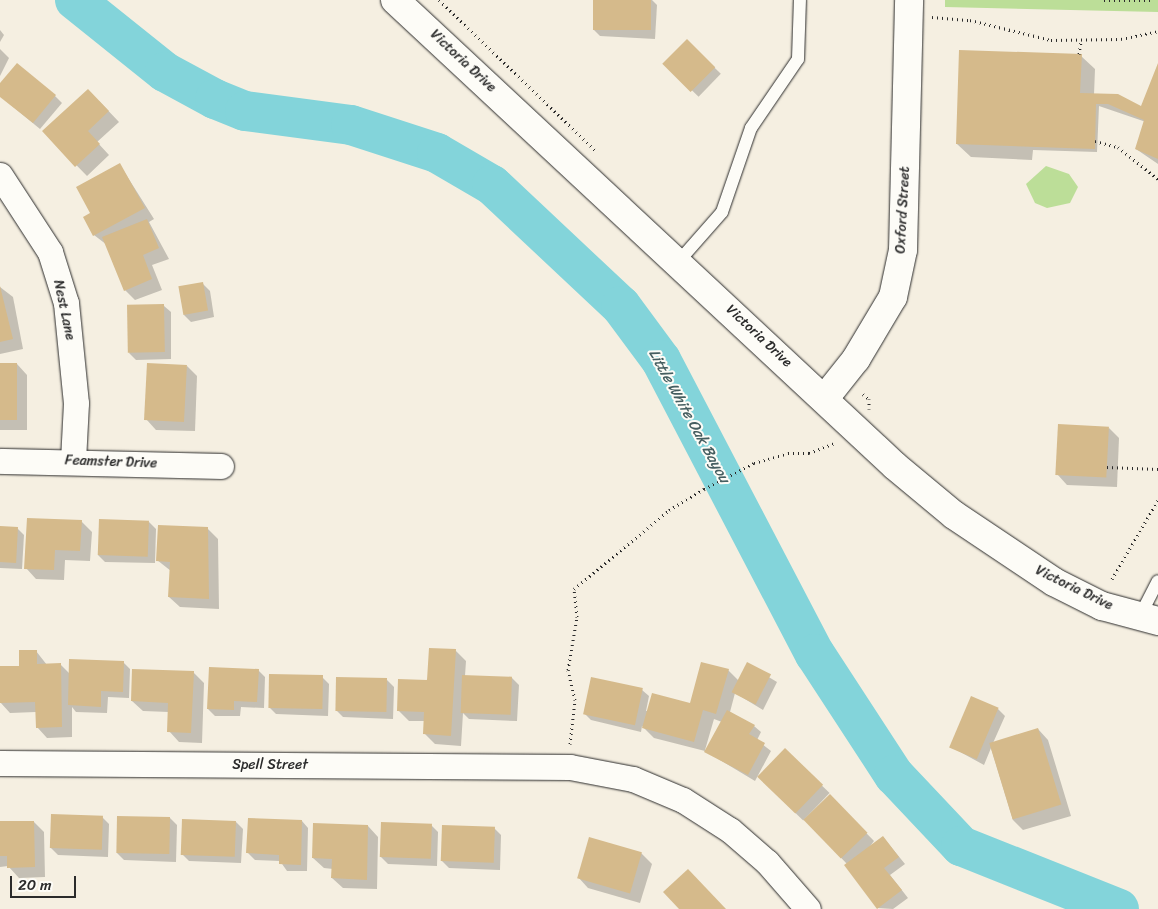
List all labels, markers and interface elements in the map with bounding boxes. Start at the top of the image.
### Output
street label: Victoria Drive [426,26,500,96]
street label: Oxford Street [892,166,914,254]
street label: Nest Lane [49,278,79,342]
street label: Victoria Drive [722,301,796,371]
water label: Little White Oak Bayou [645,346,733,486]
street label: Feamster Drive [64,452,158,472]
street label: Victoria Drive [1032,562,1116,614]
street label: Spell Street [232,757,308,773]
scale bar [12,866,79,898]
text: 20 m [18,872,52,898]

